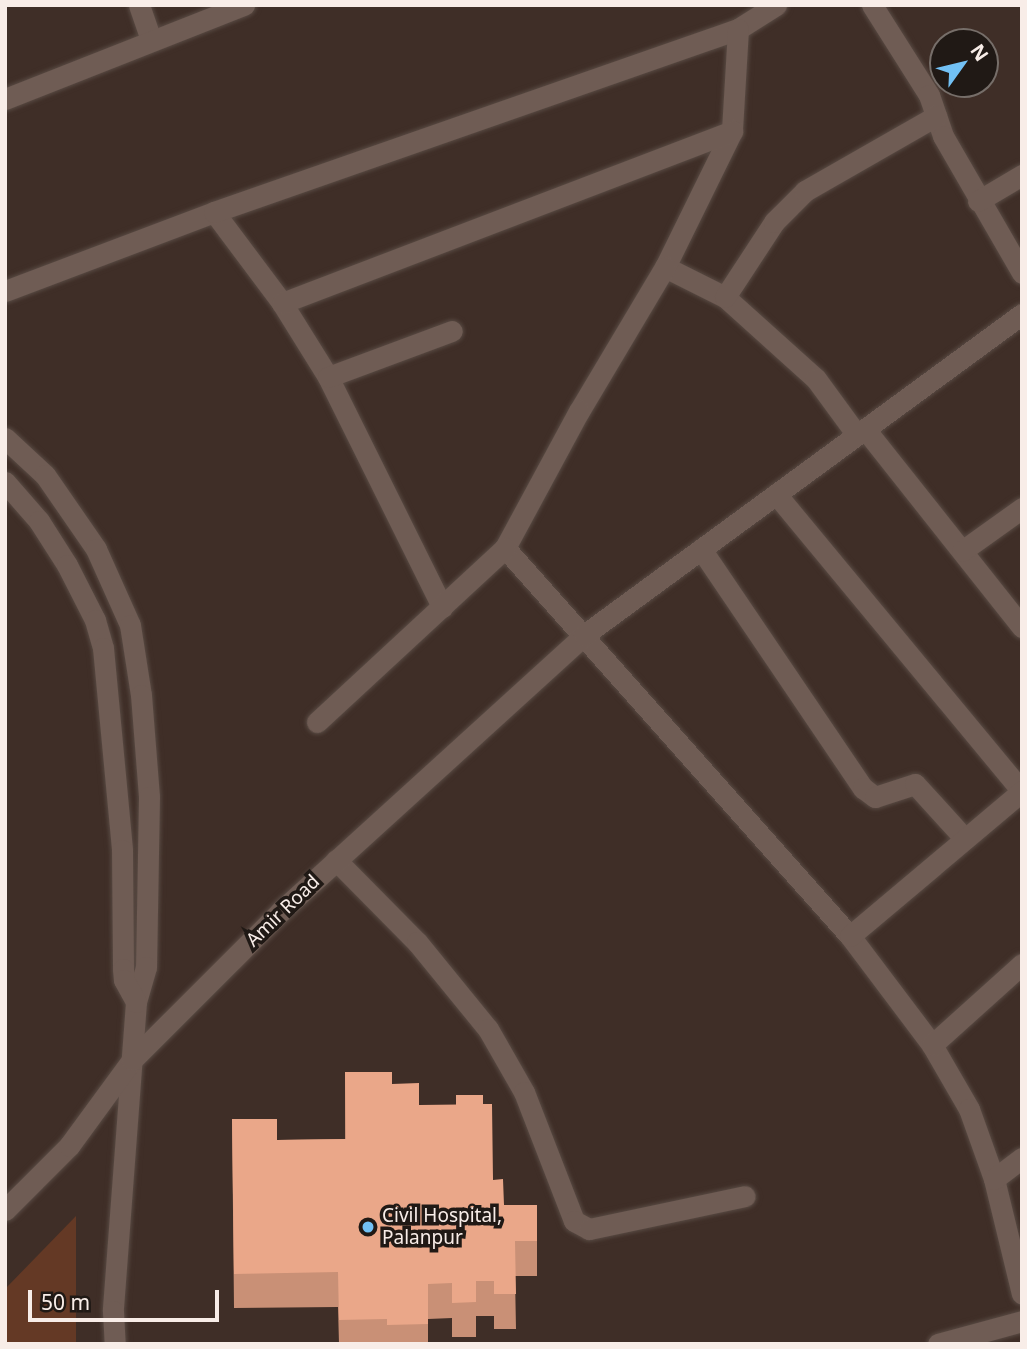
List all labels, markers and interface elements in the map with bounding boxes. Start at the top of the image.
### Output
north arrow [929,28,999,98]
text: N [965,39,995,66]
street label: Amir Road [242,870,324,952]
place label: Civil Hospital, Palanpur [382,1205,502,1249]
marker: Civil Hospital, Palanpur [360,1219,376,1235]
scale bar [32,1276,222,1320]
text: 50 m [41,1288,90,1316]

